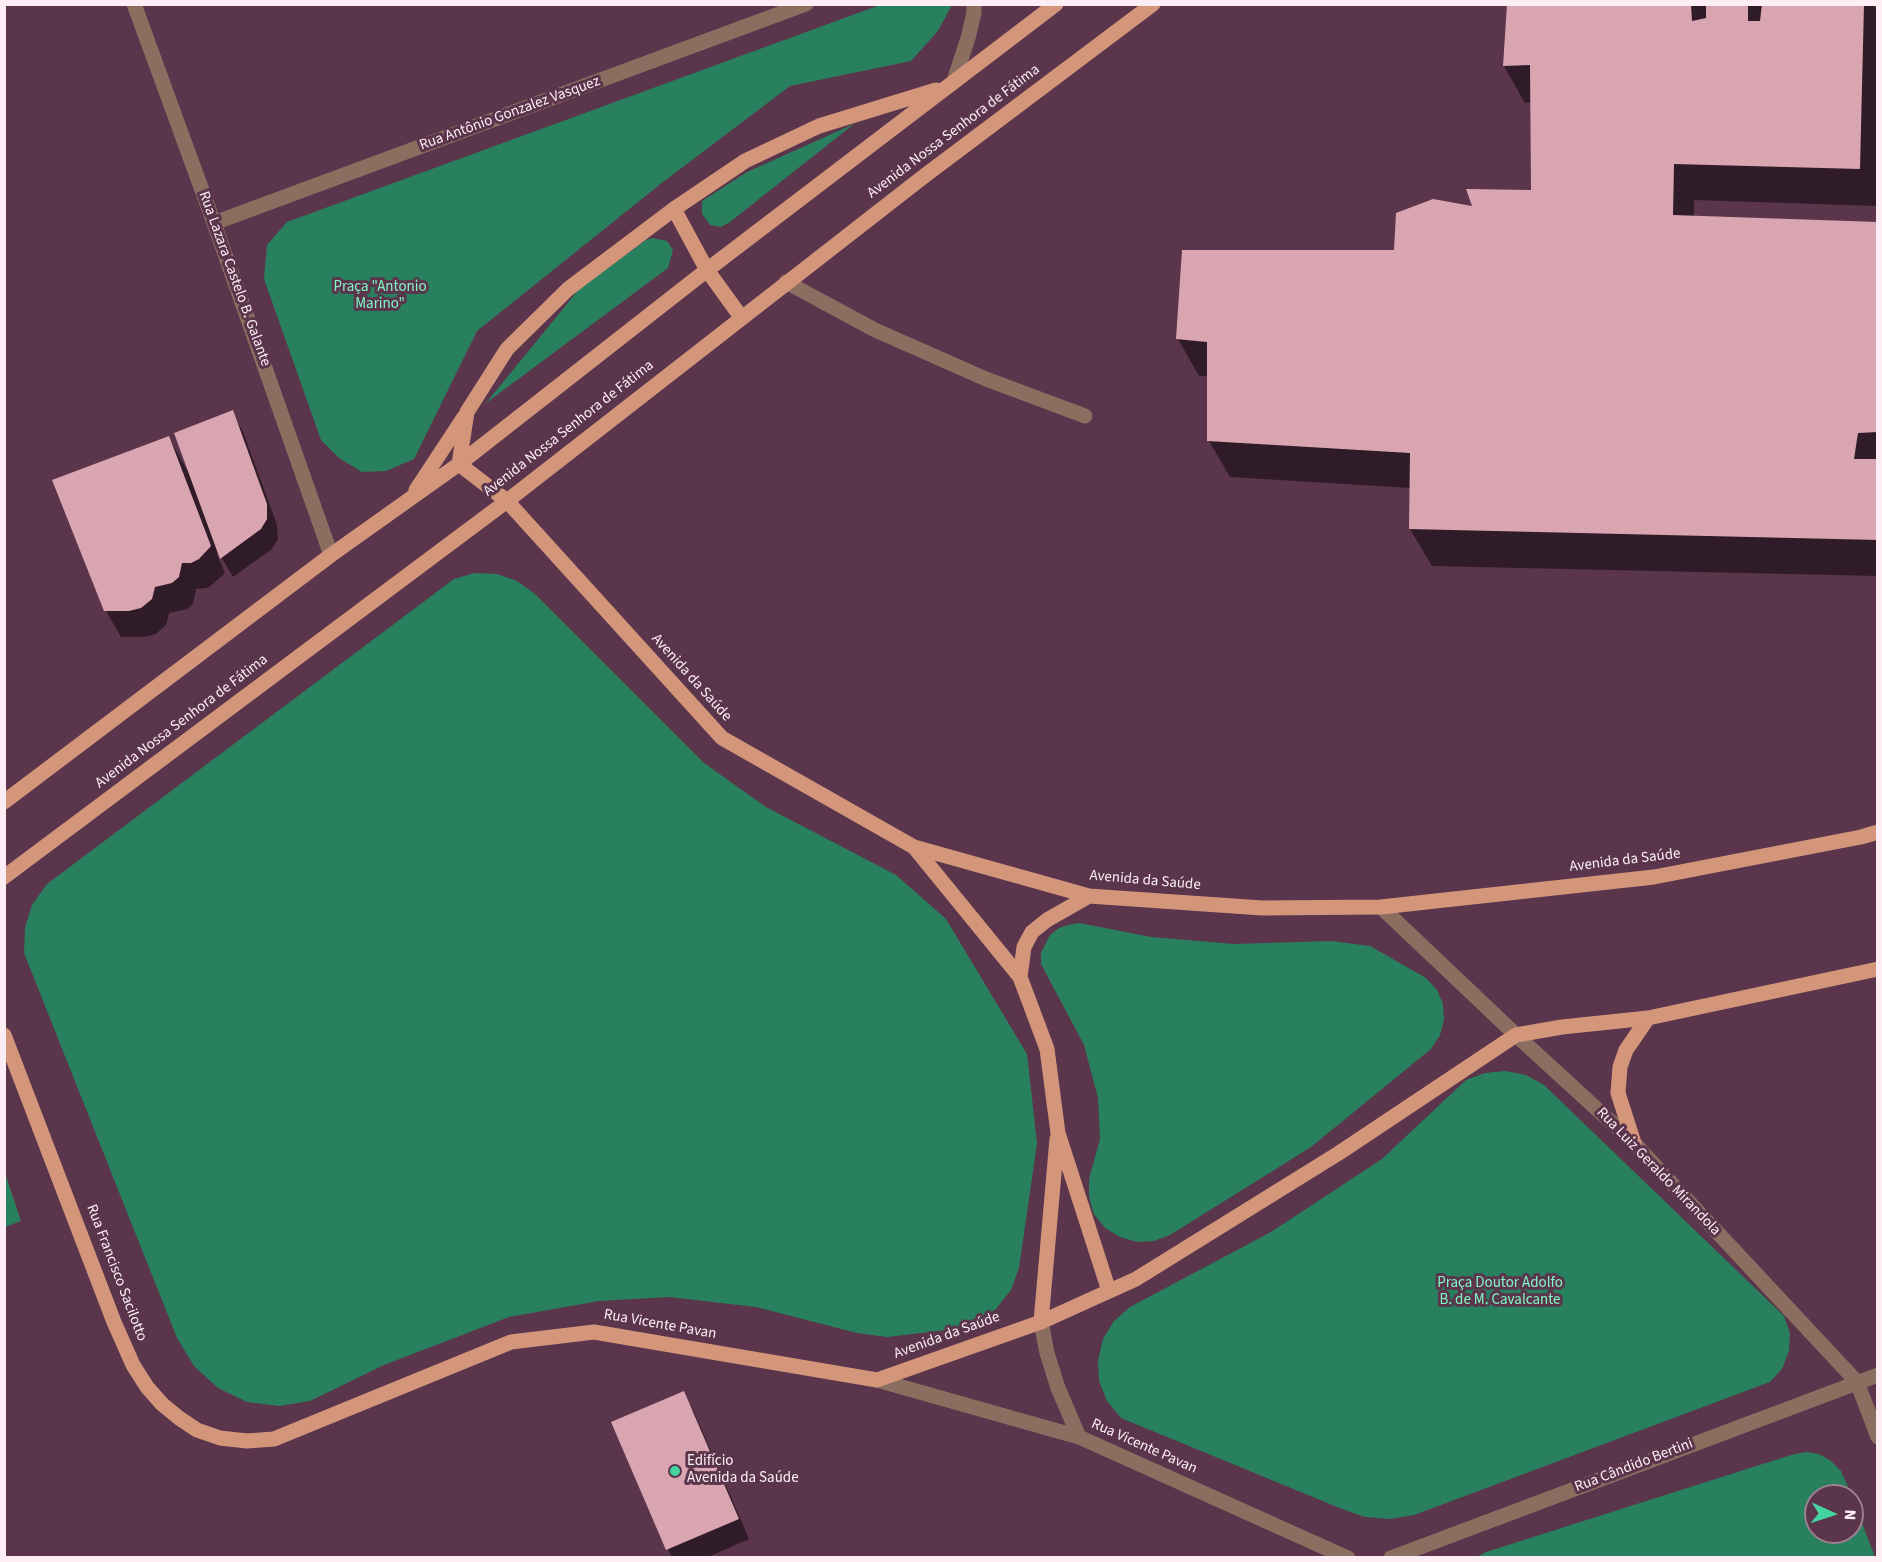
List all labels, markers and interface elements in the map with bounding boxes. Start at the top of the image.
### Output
street label: Avenida Nossa Senhora de Fátima [864,61,1044,203]
street label: Rua Antônio Gonzalez Vasquez [417,73,603,155]
street label: Rua Lazara Castelo B. Galante [194,189,274,369]
park label: Praça "Antonio Marino" [333,279,427,314]
street label: Avenida Nossa Senhora de Fátima [480,357,658,501]
street label: Avenida da Saúde [647,631,735,725]
street label: Avenida Nossa Senhora de Fátima [92,651,272,793]
street label: Avenida da Saúde [1569,845,1681,877]
street label: Avenida da Saúde [1089,867,1201,895]
street label: Rua Luiz Geraldo Mirandola [1592,1104,1724,1240]
street label: Rua Francisco Sacilotto [82,1202,150,1344]
park label: Praça Doutor Adolfo B. de M. Cavalcante [1437,1275,1563,1310]
street label: Rua Vicente Pavan [602,1306,718,1344]
street label: Avenida da Saúde [891,1308,1003,1364]
street label: Rua Vicente Pavan [1088,1416,1200,1478]
street label: Rua Cândido Bertini [1572,1435,1696,1497]
place label: Edifício Avenida da Saúde [687,1453,799,1488]
marker: Edifício Avenida da Saúde [668,1464,682,1478]
north arrow [1804,1484,1864,1544]
text: N [1839,1509,1861,1521]

